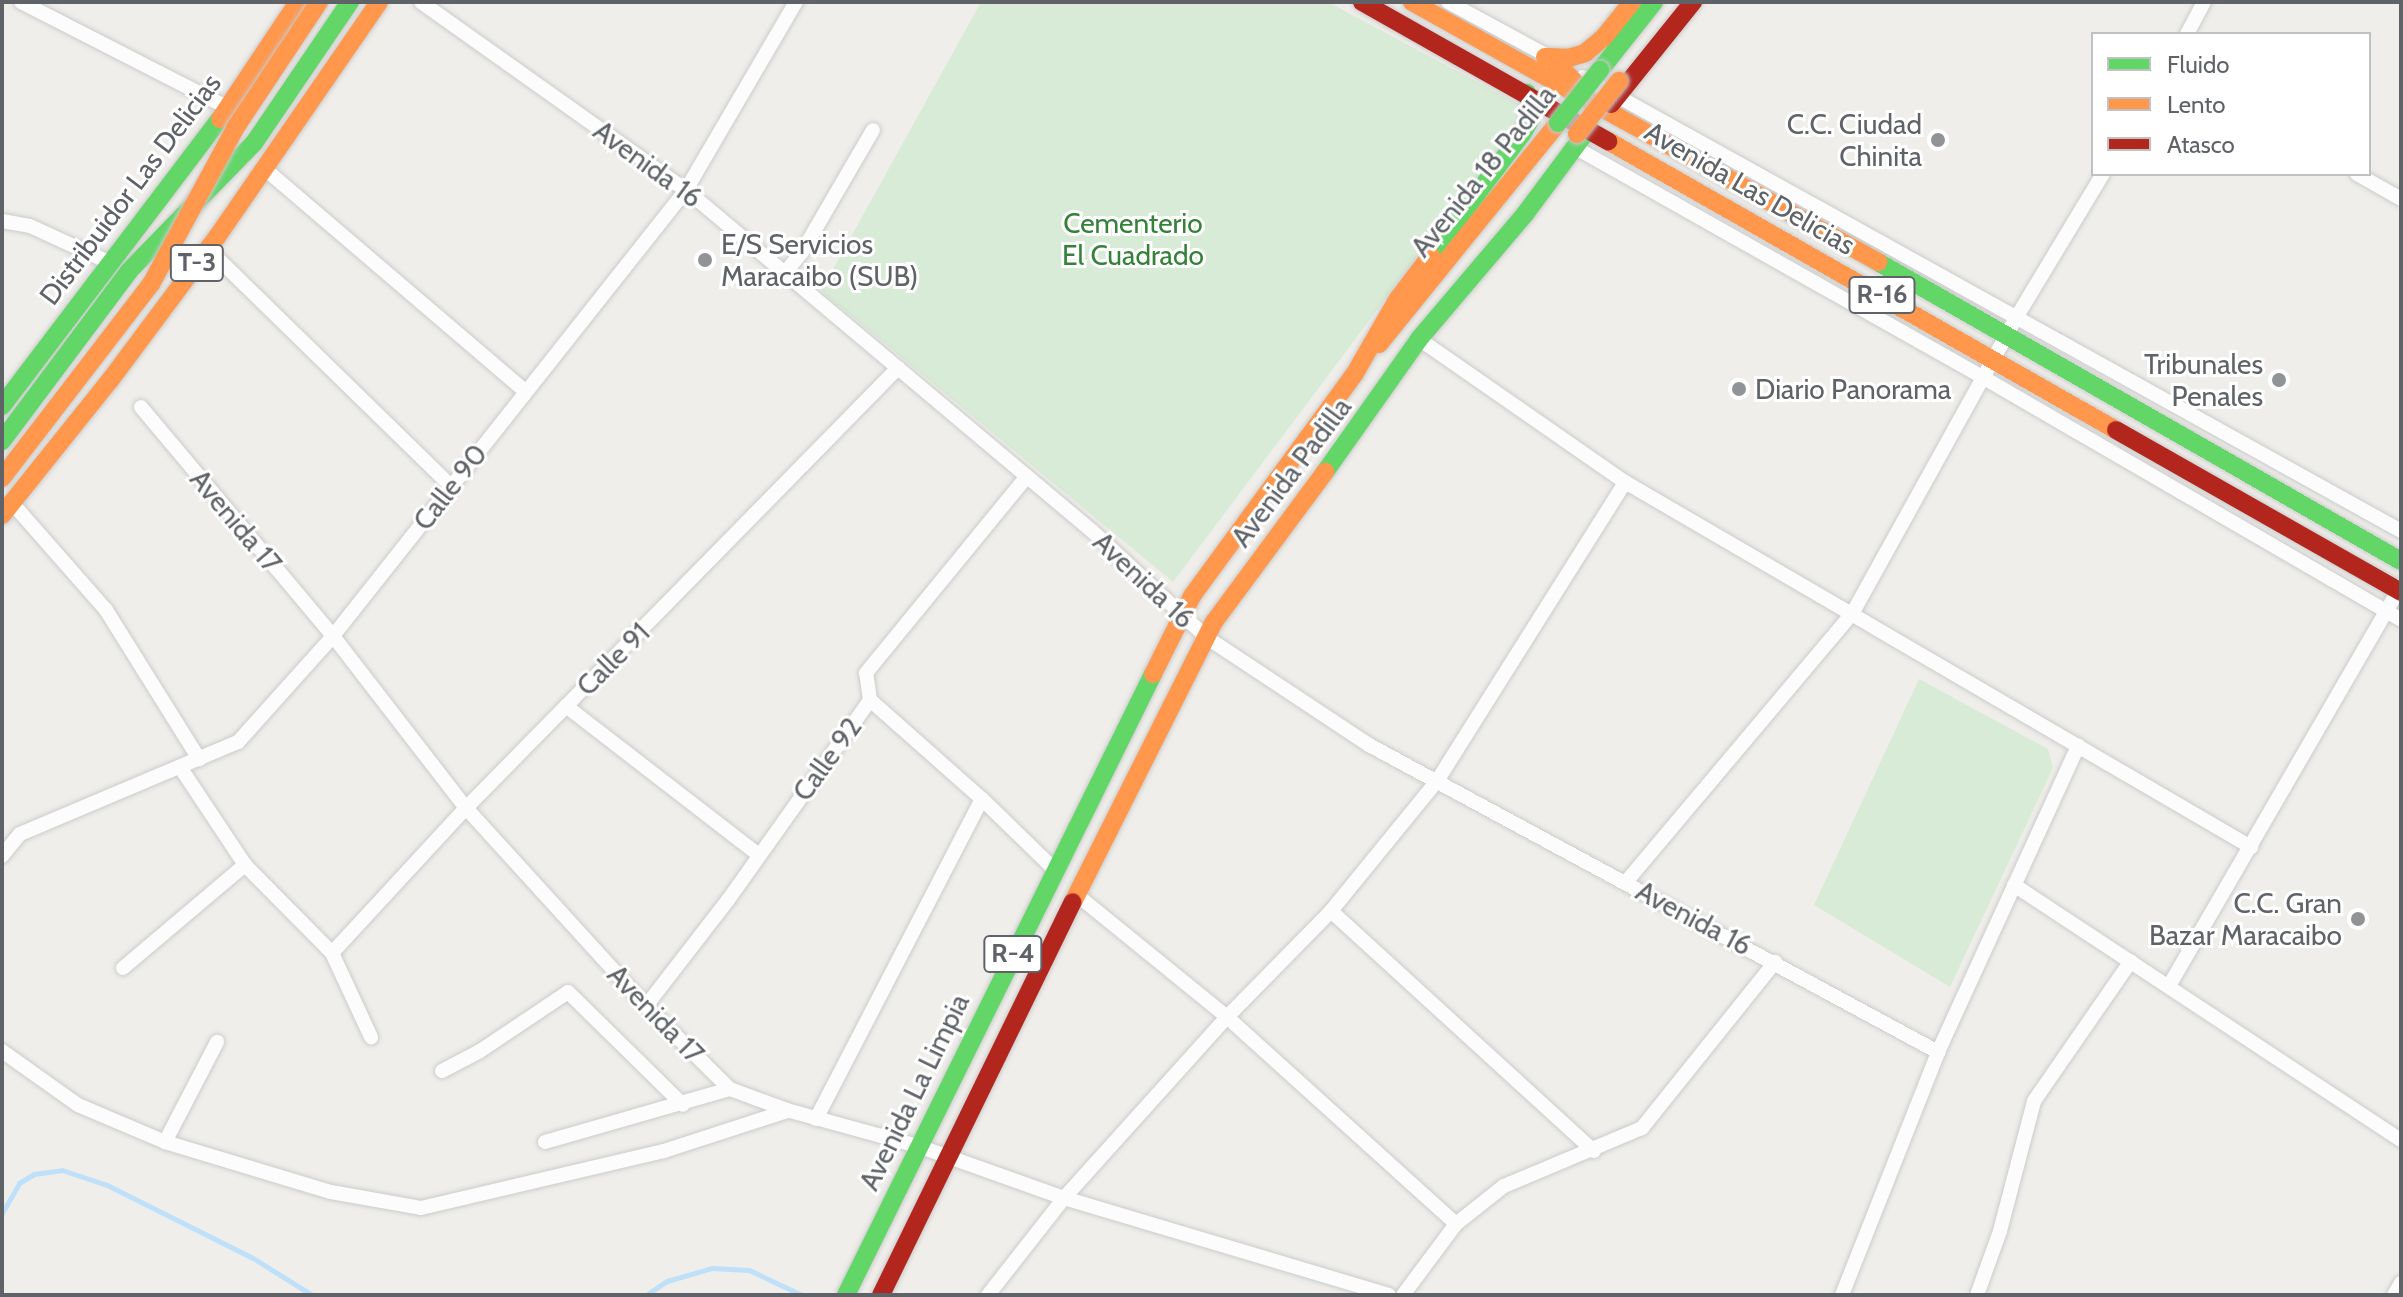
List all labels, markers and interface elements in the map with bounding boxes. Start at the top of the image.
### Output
legend [2091,32,2371,176]
text: Fluido [2167,50,2229,79]
street label: Distribuidor Las Delicias [32,67,228,311]
street label: Avenida 18 Padilla [1404,79,1562,263]
text: Lento [2167,90,2226,119]
place label: C.C. Ciudad Chinita [1787,107,1922,173]
street label: Avenida 16 [587,113,709,215]
street label: Avenida Las Delicias [1639,114,1861,262]
text: Atasco [2167,130,2235,159]
marker: C.C. Ciudad Chinita [1929,131,1947,149]
park label: Cementerio El Cuadrado [1062,206,1204,272]
place label: E/S Servicios Maracaibo (SUB) [721,227,918,293]
road number: T-3 [169,241,225,285]
marker: E/S Servicios Maracaibo (SUB) [696,251,714,269]
road number: R-16 [1848,273,1916,317]
place label: Tribunales Penales [2144,347,2263,413]
marker: Tribunales Penales [2270,371,2288,389]
place label: Diario Panorama [1755,372,1951,406]
marker: Diario Panorama [1730,380,1748,398]
street label: Avenida Padilla [1224,391,1358,553]
street label: Calle 90 [406,437,494,537]
street label: Avenida 17 [183,463,289,579]
street label: Avenida 16 [1086,525,1202,635]
street label: Calle 91 [570,616,656,702]
street label: Calle 92 [785,711,869,807]
street label: Avenida 16 [1630,874,1758,962]
place label: C.C. Gran Bazar Maracaibo [2149,886,2342,952]
marker: C.C. Gran Bazar Maracaibo [2349,910,2367,928]
road number: R-4 [983,932,1043,976]
street label: Avenida 17 [601,958,711,1070]
street label: Avenida La Limpia [852,988,976,1196]

